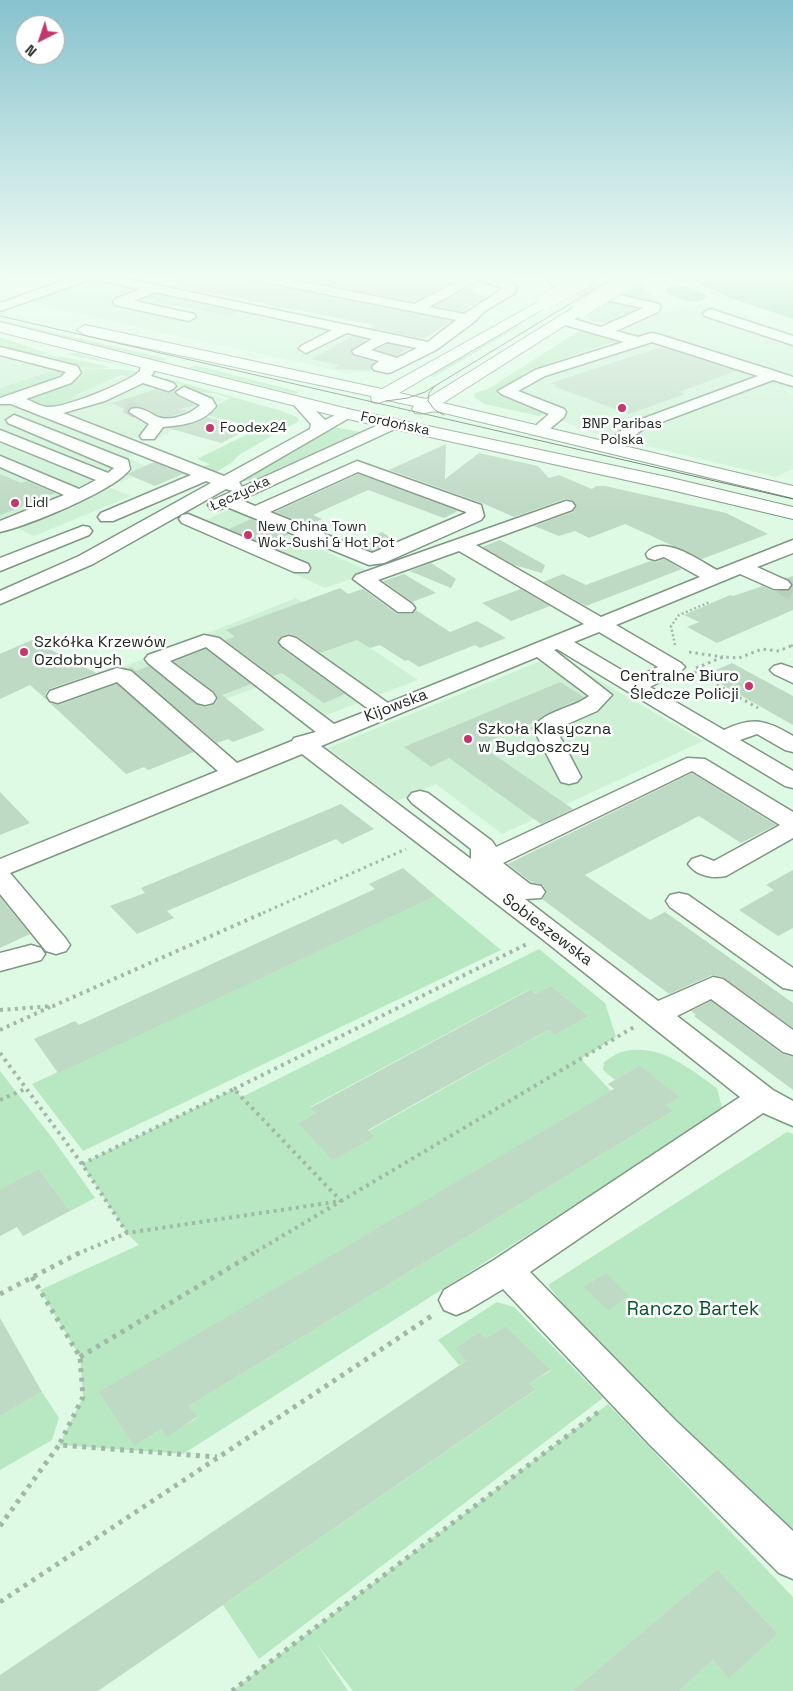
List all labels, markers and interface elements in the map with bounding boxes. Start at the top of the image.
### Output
north arrow [15,15,65,65]
text: N [21,41,40,60]
marker: BNP Paribas Polska [616,402,628,414]
street label: Fordońska [359,408,431,440]
place label: BNP Paribas Polska [582,416,662,448]
place label: Foodex24 [220,420,287,436]
marker: Foodex24 [204,422,216,434]
street label: Łęczycka [207,473,273,515]
place label: Lidl [25,495,49,511]
marker: Lidl [9,497,21,509]
place label: New China Town Wok-Sushi & Hot Pot [258,519,395,552]
marker: New China Town Wok-Sushi & Hot Pot [242,529,254,541]
place label: Szkółka Krzewów Ozdobnych [34,633,166,671]
marker: Szkółka Krzewów Ozdobnych [18,646,30,658]
place label: Centralne Biuro Śledcze Policji [620,667,739,705]
marker: Centralne Biuro Śledcze Policji [743,680,755,692]
street label: Kijowska [362,685,430,727]
place label: Szkoła Klasyczna w Bydgoszczy [478,720,611,758]
marker: Szkoła Klasyczna w Bydgoszczy [462,733,474,745]
street label: Sobieszewska [498,890,596,970]
park label: Ranczo Bartek [627,1299,759,1321]

